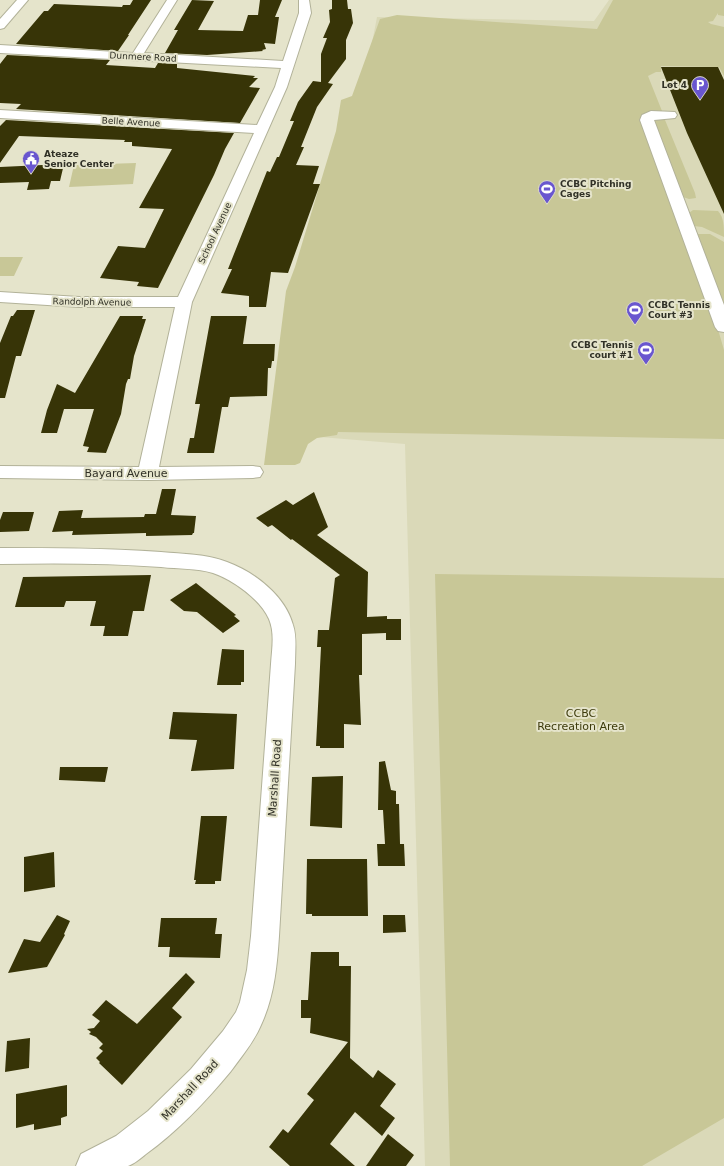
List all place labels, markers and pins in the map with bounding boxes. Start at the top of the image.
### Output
parking icon: Lot 4 [690,75,710,100]
place label: Lot 4 [661,80,687,90]
public building icon: Ateaze Senior Center [21,149,41,174]
place label: Ateaze Senior Center [44,149,114,169]
sports icon: CCBC Pitching Cages [537,179,557,204]
place label: CCBC Pitching Cages [560,179,631,199]
sports icon: CCBC Tennis Court #3 [625,300,645,325]
place label: CCBC Tennis Court #3 [648,300,710,320]
place label: CCBC Tennis court #1 [571,340,633,360]
sports icon: CCBC Tennis court #1 [636,340,656,365]

